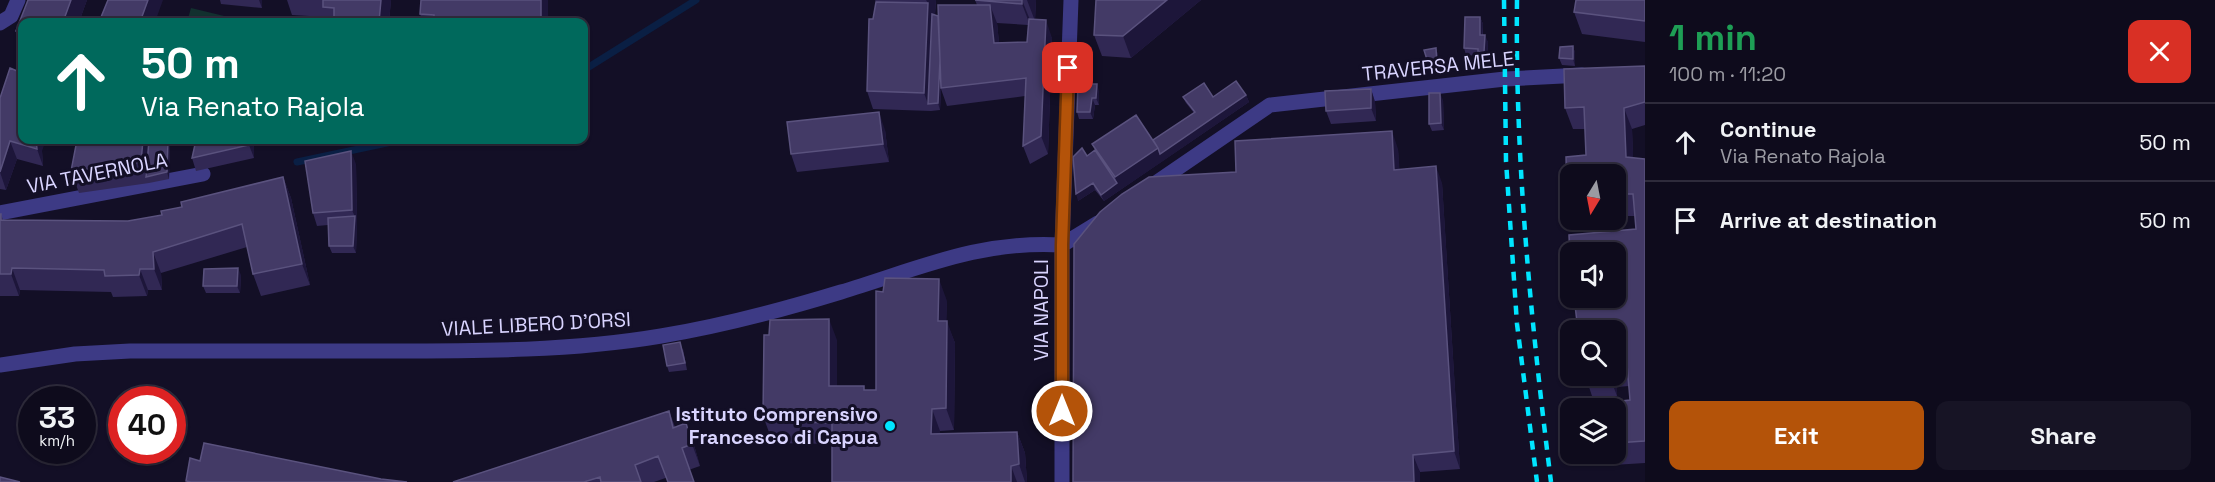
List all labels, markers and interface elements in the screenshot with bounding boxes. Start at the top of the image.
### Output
text: 1 min [1669,15,1757,61]
button: close [2128,20,2191,83]
text: 50 m [141,37,240,90]
icon: ahead [42,42,120,120]
pin [1042,42,1093,93]
street label: TRAVERSA MELE [1361,45,1515,87]
icon: arrive [1051,51,1084,84]
text: 100 m · 11:20 [1669,61,1786,87]
text: Via Renato Rajola [141,89,365,124]
text: Continue [1720,115,1816,143]
icon: ahead [1669,126,1702,159]
text: 50 m [2139,128,2191,156]
text: Via Renato Rajola [1720,143,1886,169]
street label: VIA TAVERNOLA [25,147,170,199]
north arrow [1560,164,1626,230]
map controls [1560,164,1626,464]
icon: arrive [1669,204,1702,237]
text: Arrive at destination [1720,206,1937,234]
text: 50 m [2139,206,2191,234]
button: sound [1560,242,1626,308]
street label: VIA NAPOLI [1028,259,1054,361]
street label: VIALE LIBERO D'ORSI [441,306,631,342]
button: search [1560,320,1626,386]
position arrow [1030,379,1094,443]
speed limit sign: 40 [108,386,186,464]
text: 33 [39,398,75,437]
button: layers [1560,398,1626,464]
place label: Istituto Comprensivo Francesco di Capua [675,401,878,450]
button: Exit [1669,401,1924,470]
button: Share [1936,401,2191,470]
marker: Istituto Comprensivo Francesco di Capua [883,419,897,433]
text: km/h [39,431,75,450]

